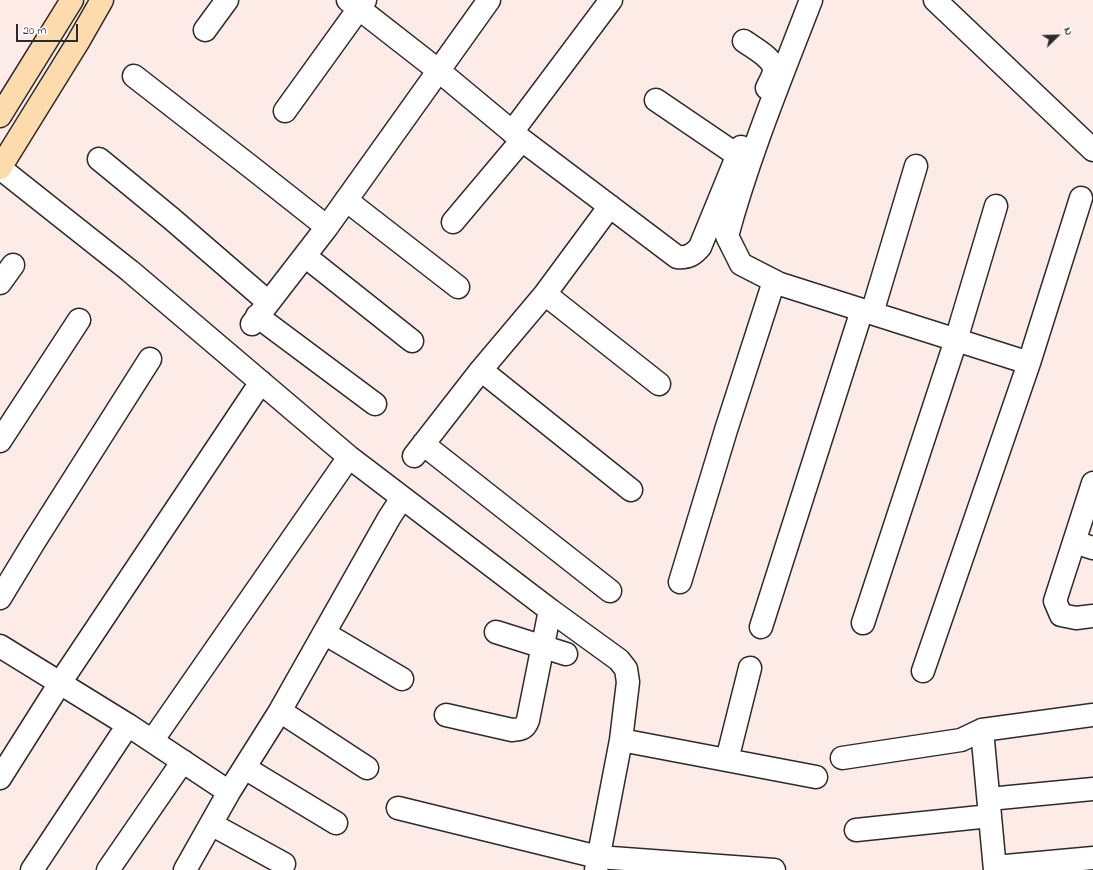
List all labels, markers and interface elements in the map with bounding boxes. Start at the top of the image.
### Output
scale bar [18,16,80,42]
north arrow [1037,16,1077,56]
text: 20 m [23,22,46,40]
text: N [1059,25,1077,38]

